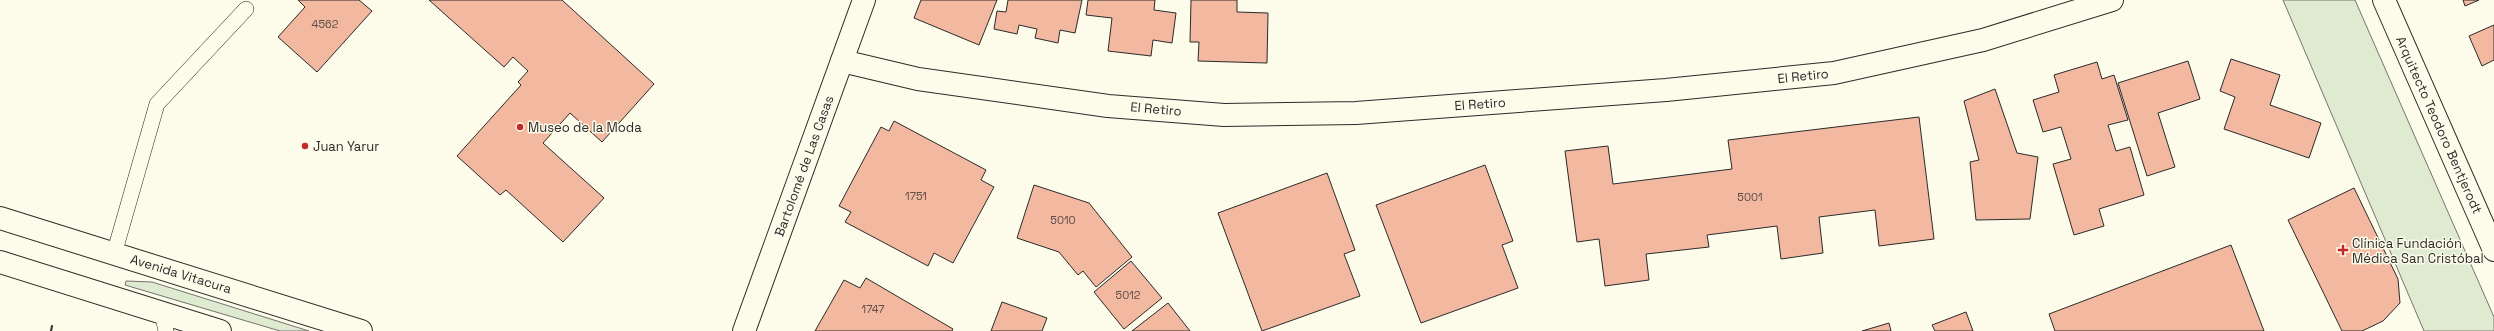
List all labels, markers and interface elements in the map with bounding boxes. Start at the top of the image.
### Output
house number: 4562 [312,17,339,31]
street label: Arquitecto Teodoro Bentjerodt [2392,34,2486,216]
street label: El Retiro [1777,65,1829,87]
street label: Bartolomé de Las Casas [771,93,838,239]
street label: El Retiro [1454,94,1506,114]
street label: El Retiro [1130,98,1182,120]
place label: Museo de la Moda [528,119,642,136]
marker: Museo de la Moda [515,122,525,132]
place label: Juan Yarur [313,138,379,155]
marker: Juan Yarur [300,141,310,151]
house number: 1751 [905,189,927,203]
house number: 5001 [1737,190,1763,204]
house number: 5010 [1050,213,1076,227]
place label: Clínica Fundación Médica San Cristóbal [2352,235,2484,267]
marker: Clínica Fundación Médica San Cristóbal [2337,244,2349,256]
street label: Avenida Vitacura [128,251,234,298]
house number: 5012 [1116,288,1141,302]
house number: 1747 [862,302,884,316]

